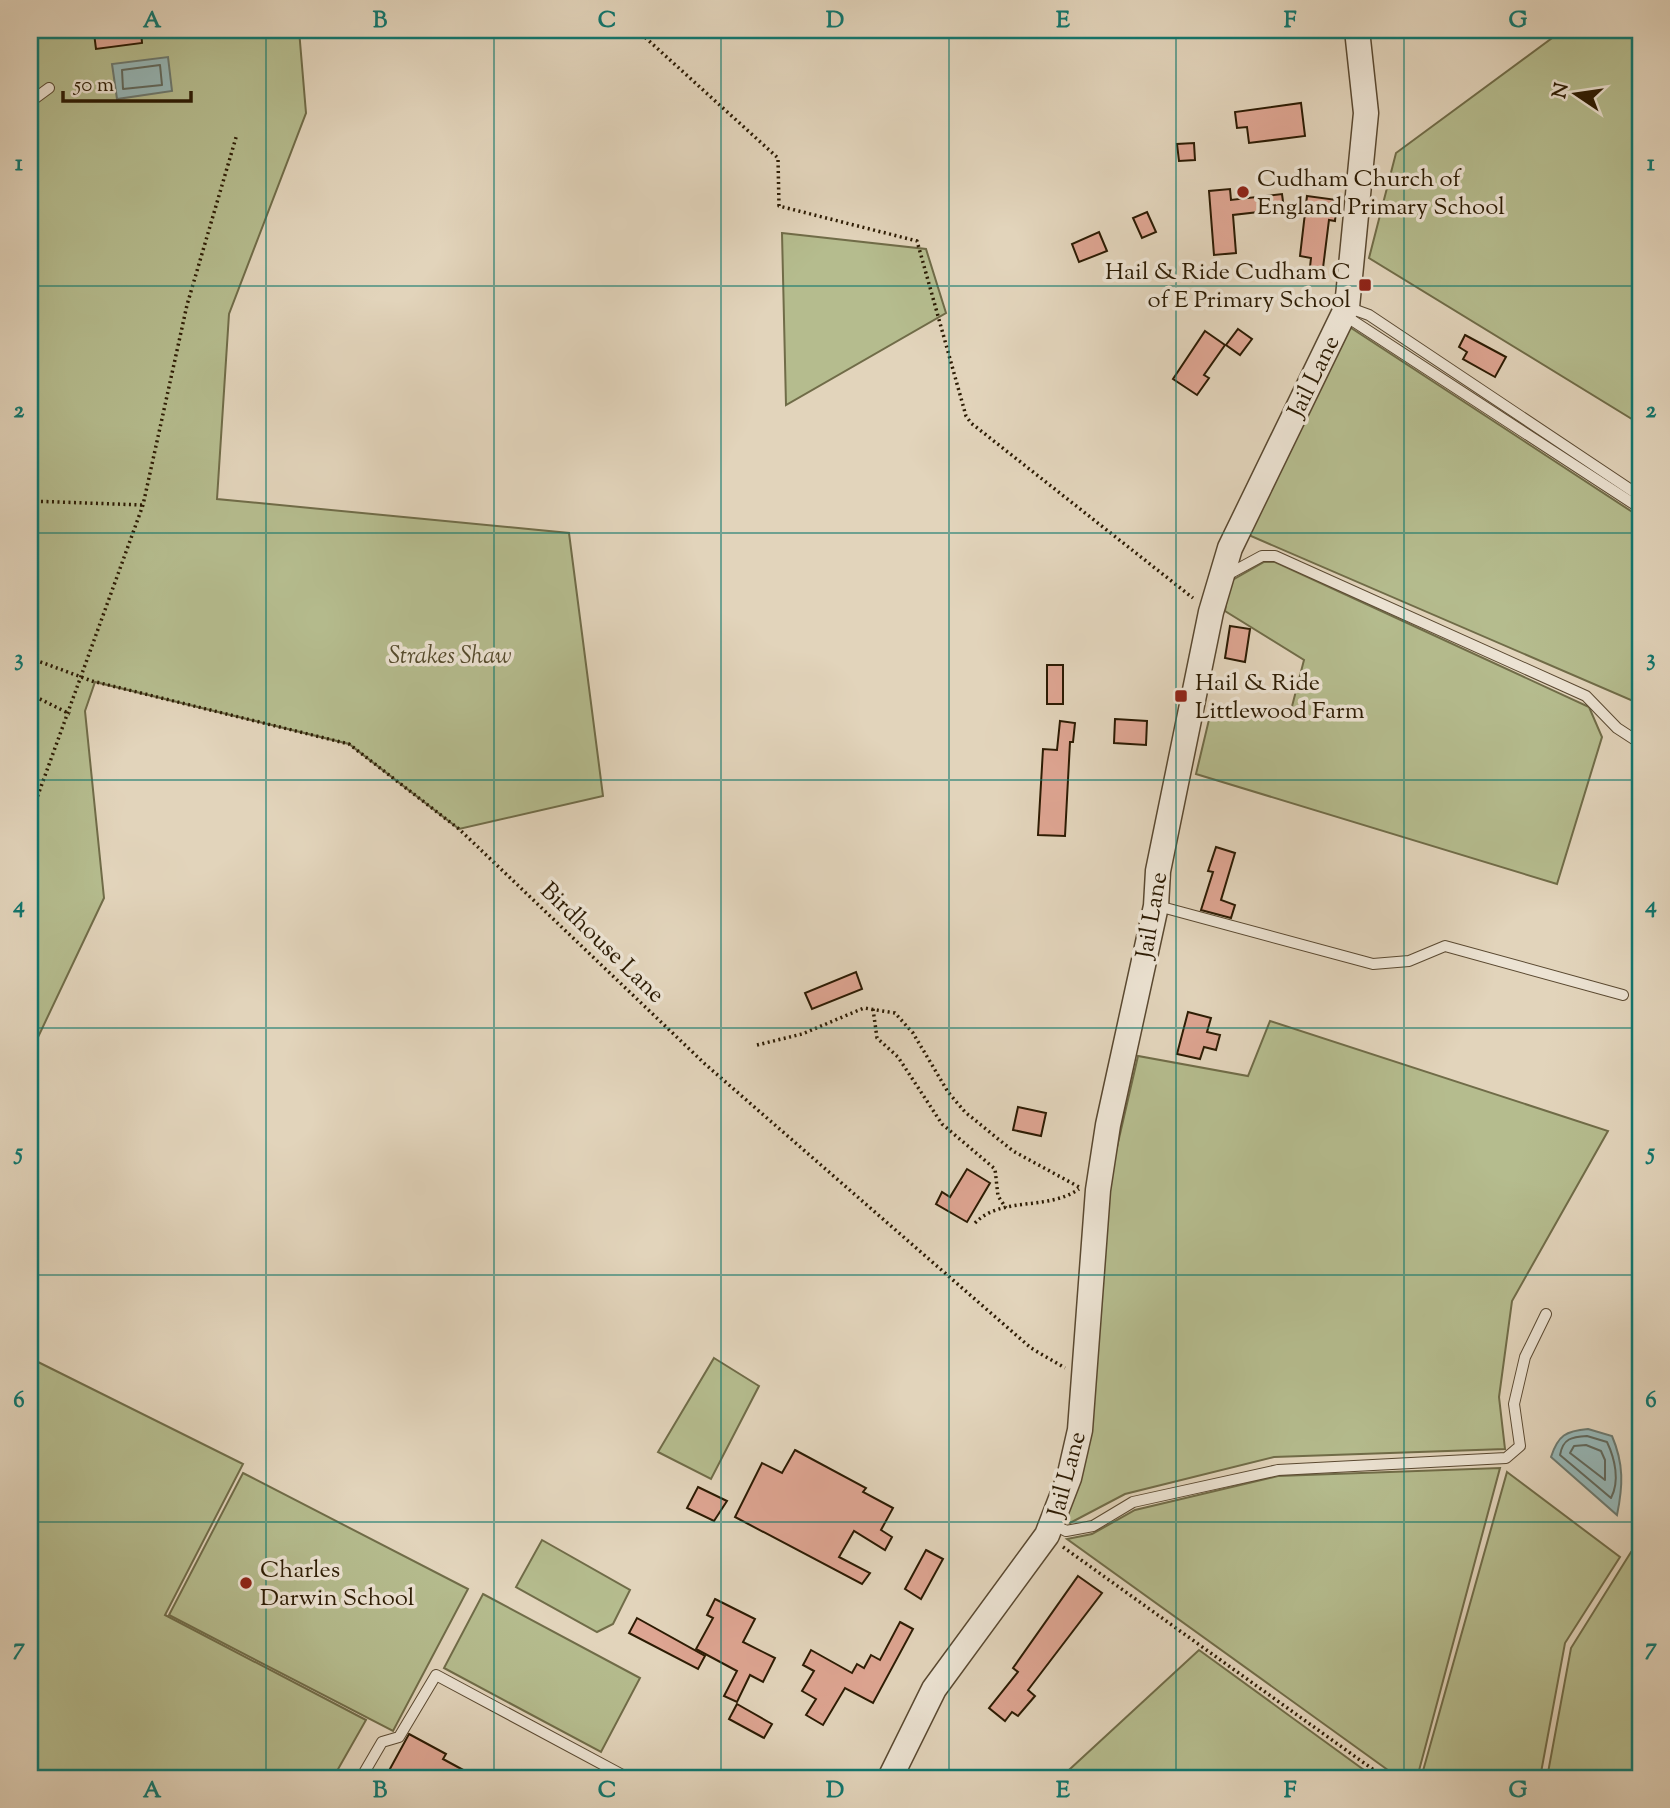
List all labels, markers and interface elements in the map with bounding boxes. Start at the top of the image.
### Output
text: A [143,5,162,38]
text: B [373,5,388,38]
text: C [598,5,616,38]
text: D [826,5,844,38]
text: E [1056,5,1070,38]
text: F [1284,5,1297,38]
text: G [1509,5,1528,38]
scale bar [63,60,191,104]
north arrow [1540,60,1610,130]
text: 50 m [73,71,114,101]
text: N [1547,80,1577,101]
text: 1 [15,148,23,181]
text: 1 [1647,148,1655,181]
place label: Cudham Church of England Primary School [1257,163,1505,225]
marker: Cudham Church of England Primary School [1235,184,1251,200]
place label: Hail & Ride Cudham C of E Primary School [1105,256,1351,318]
marker: Hail & Ride Cudham C of E Primary School [1357,277,1373,293]
street label: Jail Lane [1280,330,1349,425]
text: 2 [14,395,25,428]
text: 2 [1646,395,1657,428]
park label: Strakes Shaw [389,640,511,674]
text: 3 [14,643,24,676]
text: 3 [1646,643,1656,676]
place label: Hail & Ride Littlewood Farm [1195,667,1365,729]
marker: Hail & Ride Littlewood Farm [1173,688,1189,704]
street label: Jail Lane [1128,869,1177,963]
street label: Birdhouse Lane [532,875,672,1012]
text: 4 [12,890,25,923]
text: 4 [1644,890,1657,923]
text: 5 [13,1137,23,1170]
text: 5 [1645,1137,1655,1170]
text: 6 [13,1385,25,1418]
text: 6 [1645,1385,1657,1418]
street label: Jail Lane [1040,1428,1096,1523]
place label: Charles Darwin School [260,1554,415,1616]
marker: Charles Darwin School [238,1575,254,1591]
text: 7 [13,1632,25,1665]
text: 7 [1645,1632,1657,1665]
text: A [143,1775,162,1808]
text: B [373,1775,388,1808]
text: C [598,1775,616,1808]
text: D [826,1775,844,1808]
text: E [1056,1775,1070,1808]
text: F [1284,1775,1297,1808]
text: G [1509,1775,1528,1808]

